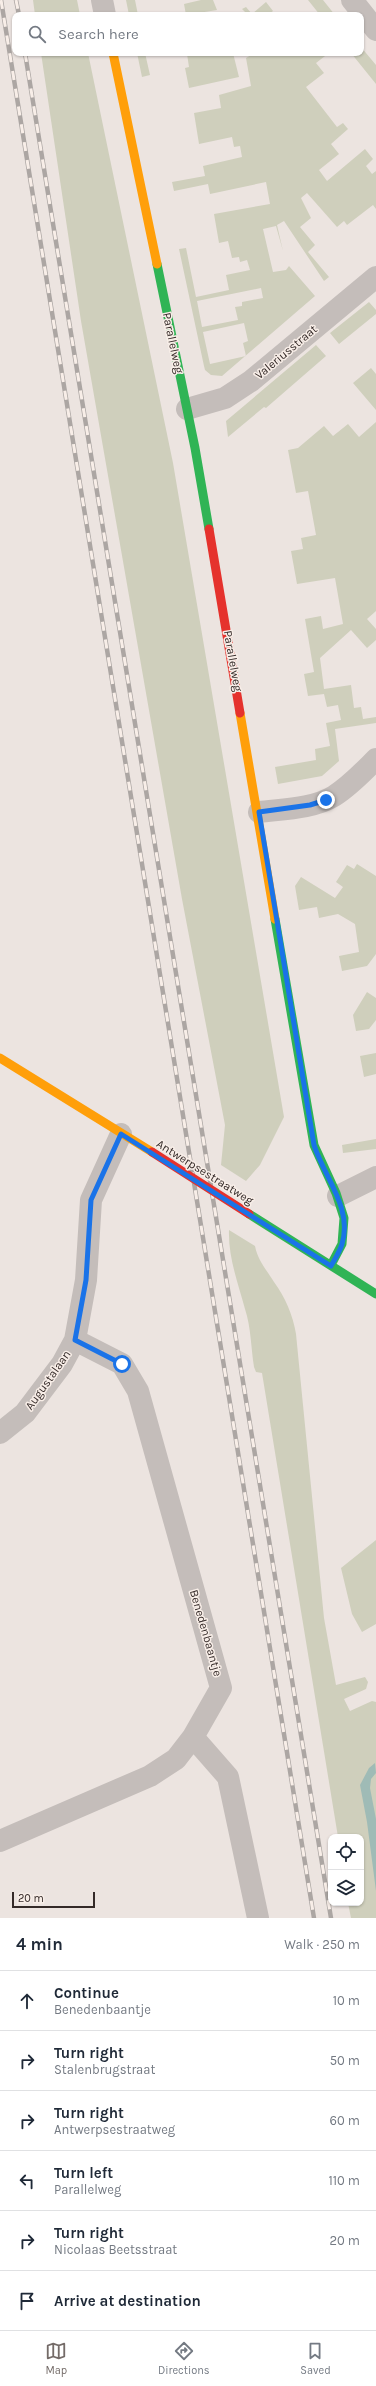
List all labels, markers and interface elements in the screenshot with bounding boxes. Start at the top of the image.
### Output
search box [12,12,364,56]
icon: search [26,23,48,45]
text: Search here [58,25,139,43]
street label: Parallelweg [160,311,186,375]
street label: Valeriusstraat [252,322,320,382]
street label: Parallelweg [221,629,245,693]
route end [317,791,335,809]
street label: Antwerpsestraatweg [154,1136,256,1208]
street label: Augustalaan [22,1348,74,1412]
route start [113,1355,131,1373]
street label: Benedenbaantje [187,1588,225,1678]
map controls [328,1834,364,1906]
button: locate [328,1834,364,1870]
button: layers [328,1870,364,1906]
scale bar [12,1890,95,1909]
text: 20 m [18,1892,44,1905]
text: 4 min [16,1934,63,1954]
text: Walk · 250 m [284,1937,360,1952]
text: Continue [54,1984,119,2002]
icon: ahead [16,1990,38,2012]
text: 10 m [333,1993,360,2008]
text: Benedenbaantje [54,2002,151,2017]
text: Turn right [54,2044,124,2062]
icon: right [16,2050,38,2072]
text: 50 m [330,2053,360,2068]
text: Stalenbrugstraat [54,2062,155,2077]
text: Turn right [54,2104,124,2122]
icon: right [16,2110,38,2132]
text: 60 m [330,2113,360,2128]
text: Antwerpsestraatweg [54,2122,175,2137]
text: Turn left [54,2164,113,2182]
icon: left [16,2170,38,2192]
text: 110 m [328,2173,360,2188]
text: Parallelweg [54,2182,121,2197]
text: Turn right [54,2224,124,2242]
icon: right [16,2230,38,2252]
text: 20 m [330,2233,360,2248]
text: Nicolaas Beetsstraat [54,2242,177,2257]
icon: arrive [16,2290,38,2312]
text: Arrive at destination [54,2292,201,2310]
tab: Map [45,2340,67,2377]
tab: Directions [158,2340,210,2377]
tab: Saved [300,2340,331,2377]

